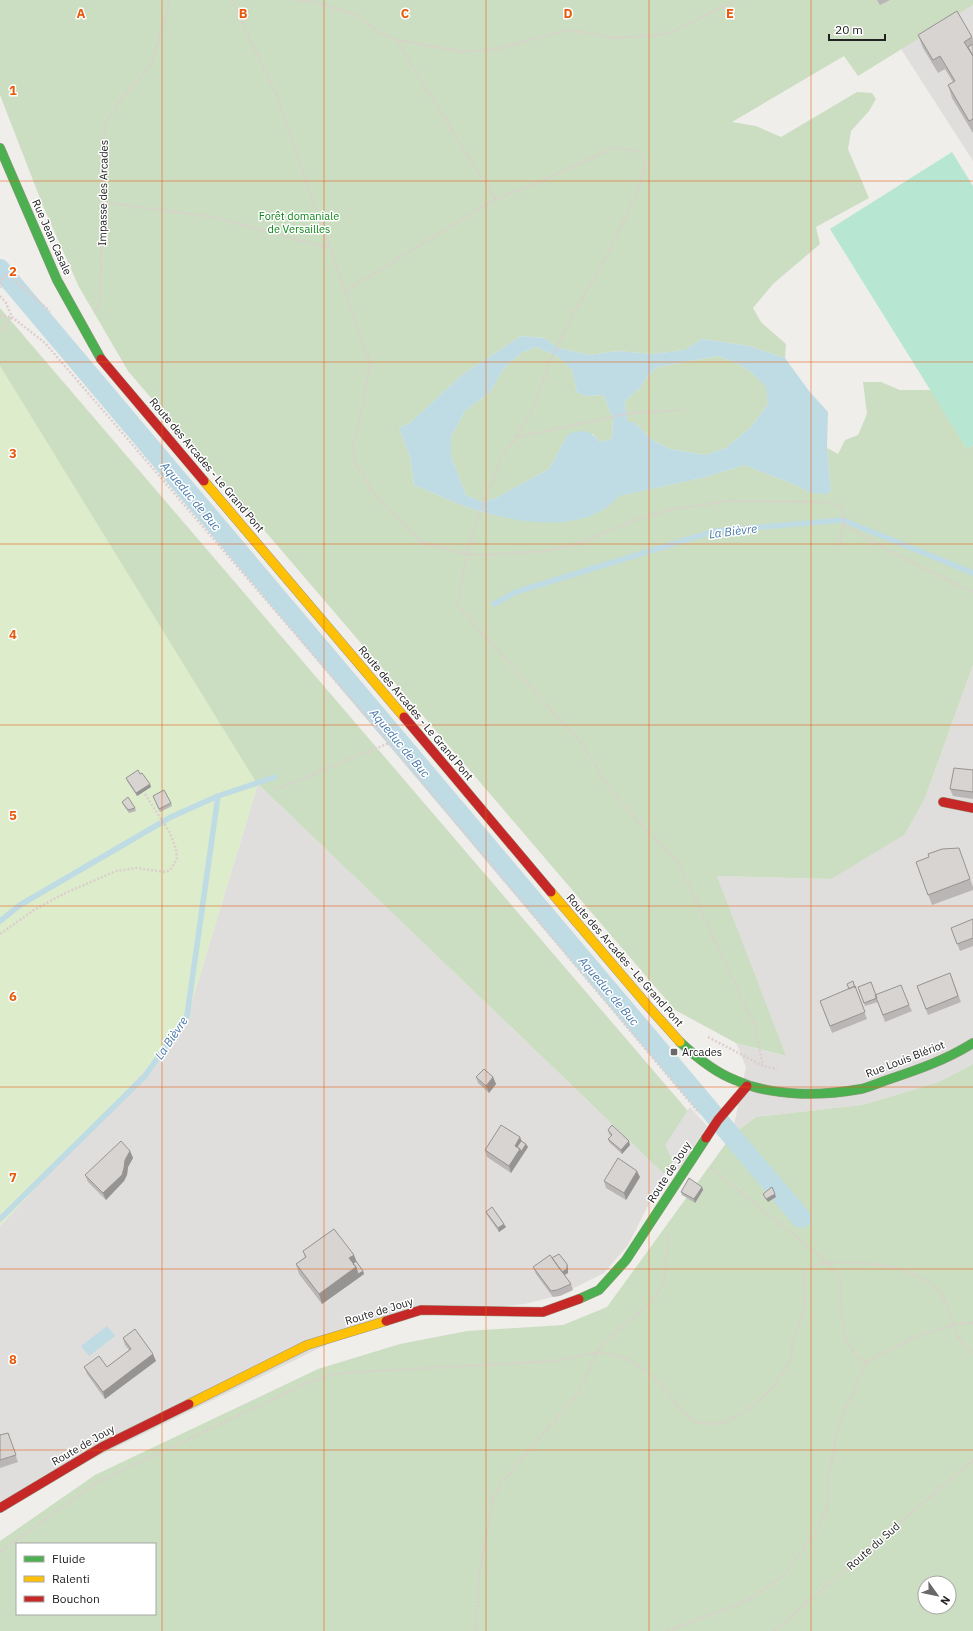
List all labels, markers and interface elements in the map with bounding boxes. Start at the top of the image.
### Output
text: A [77,5,86,22]
text: B [239,5,248,22]
text: C [401,5,410,22]
text: D [563,5,573,22]
text: E [726,5,734,22]
scale bar [829,16,885,42]
text: 20 m [835,22,863,37]
text: 1 [9,82,17,99]
street label: Impasse des Arcades [95,140,111,246]
street label: Rue Jean Casale [29,197,75,277]
park label: Forêt domaniale de Versailles [259,209,339,236]
text: 2 [9,263,17,280]
street label: Route des Arcades - Le Grand Pont [147,395,268,535]
text: 3 [9,445,17,462]
water label: Aqueduc de Buc [157,458,224,534]
water label: La Bièvre [708,521,758,541]
text: 4 [9,626,17,643]
street label: Route des Arcades - Le Grand Pont [356,643,477,783]
water label: Aqueduc de Buc [366,705,433,781]
text: 5 [9,807,17,824]
street label: Route des Arcades - Le Grand Pont [563,891,687,1029]
water label: Aqueduc de Buc [575,953,642,1029]
text: 6 [9,988,17,1005]
water label: La Bièvre [151,1014,191,1062]
street label: Rue Louis Blériot [864,1037,947,1080]
place label: Arcades [682,1045,722,1059]
marker: Arcades [669,1047,679,1057]
street label: Route de Jouy [644,1138,694,1205]
text: 7 [9,1169,17,1186]
street label: Route de Jouy [343,1294,415,1328]
text: 8 [9,1351,17,1368]
street label: Route de Jouy [49,1421,117,1469]
street label: Route du Sud [844,1519,902,1573]
legend [16,1543,156,1615]
text: Fluide [52,1551,86,1566]
text: Ralenti [52,1571,90,1586]
north arrow [917,1575,957,1615]
text: Bouchon [52,1591,100,1606]
text: N [937,1593,953,1608]

